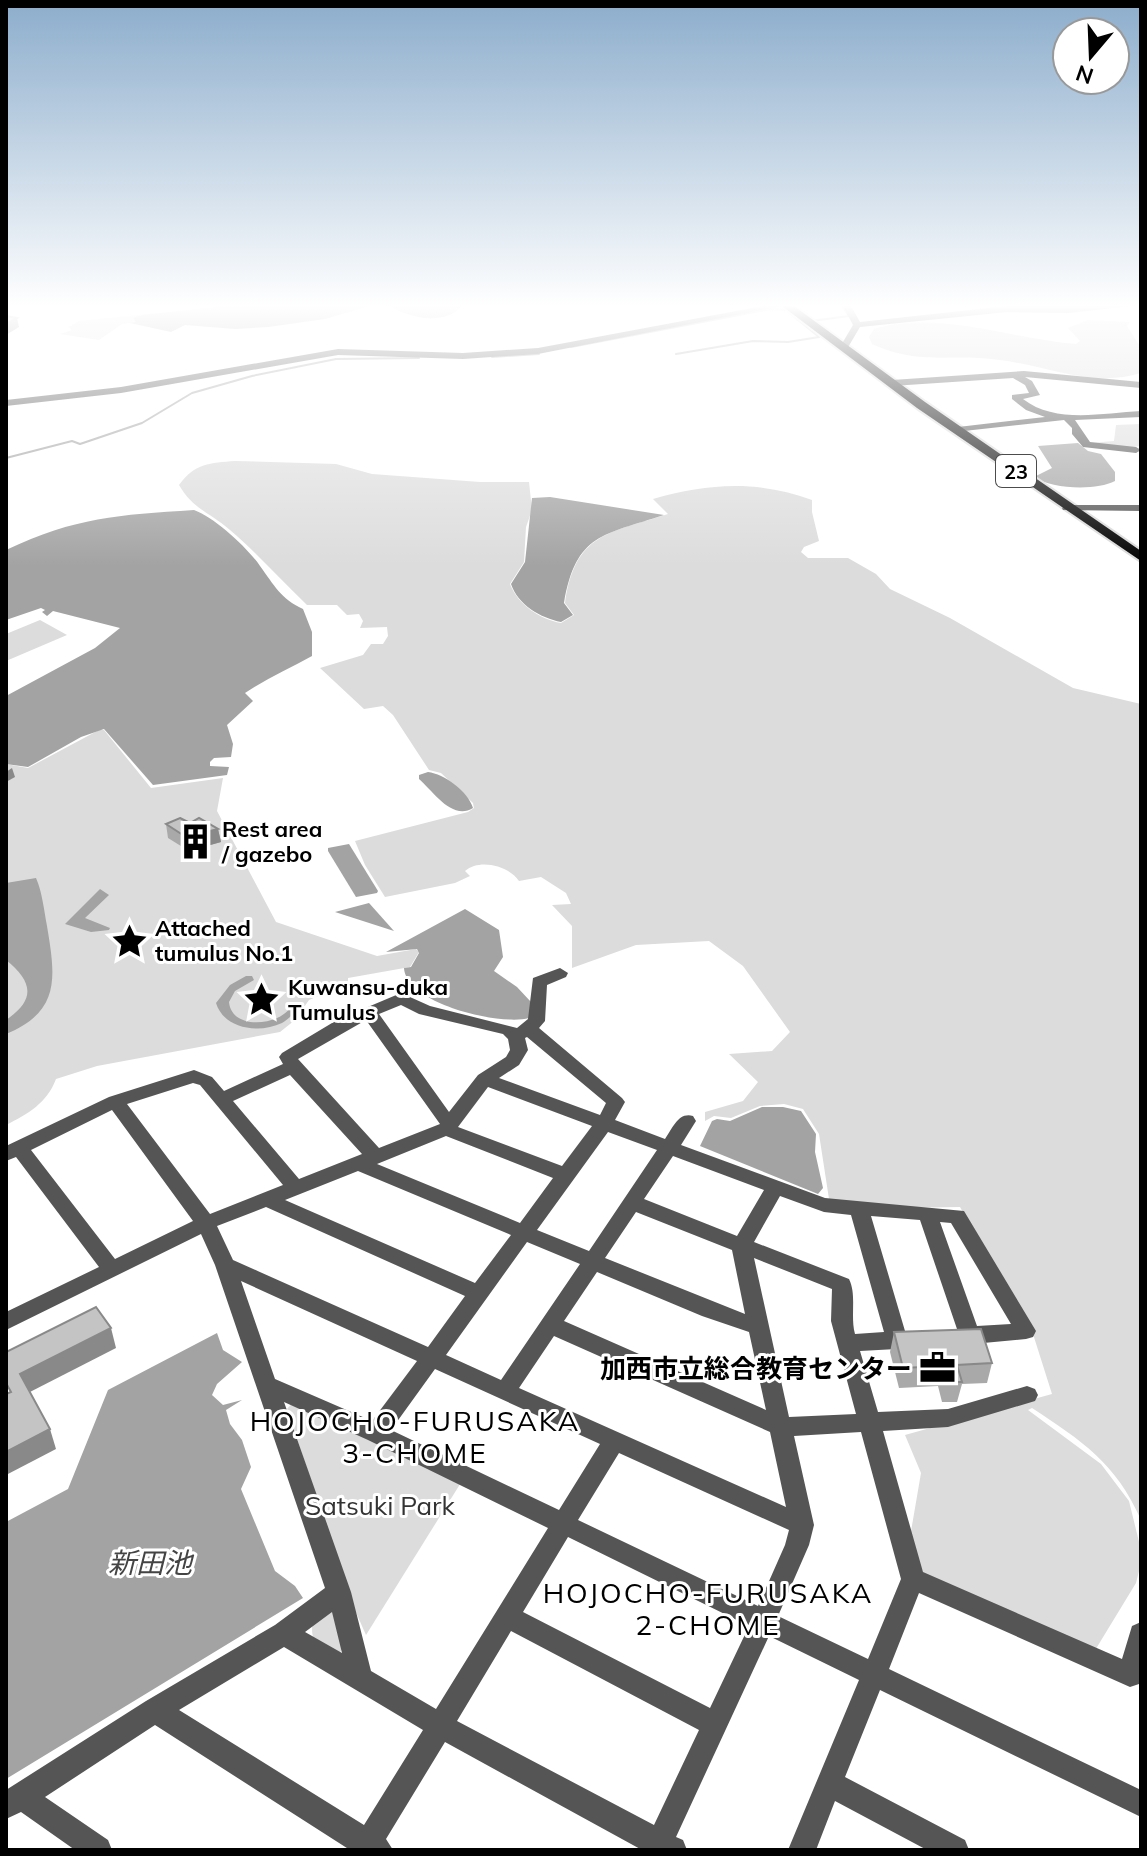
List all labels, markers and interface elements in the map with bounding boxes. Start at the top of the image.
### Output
north arrow [1051,16,1131,96]
text: N [1072,59,1097,91]
road number: 23 [996,455,1036,487]
place label: Rest area / gazebo [221,815,322,868]
building icon: Rest area / gazebo [177,823,215,861]
place label: Attached tumulus No.1 [155,914,293,967]
place icon: Attached tumulus No.1 [110,922,148,960]
place label: Kuwansu-duka Tumulus [288,973,448,1026]
place icon: Kuwansu-duka Tumulus [243,981,281,1019]
office icon: 加西市立総合教育センター [919,1349,957,1387]
place label: 加西市立総合教育センター [600,1352,912,1385]
district label: HOJOCHO-FURUSAKA 3-CHOME [250,1403,580,1470]
park label: Satsuki Park [305,1489,456,1522]
water label: 新田池 [108,1545,195,1580]
district label: HOJOCHO-FURUSAKA 2-CHOME [543,1575,873,1642]

